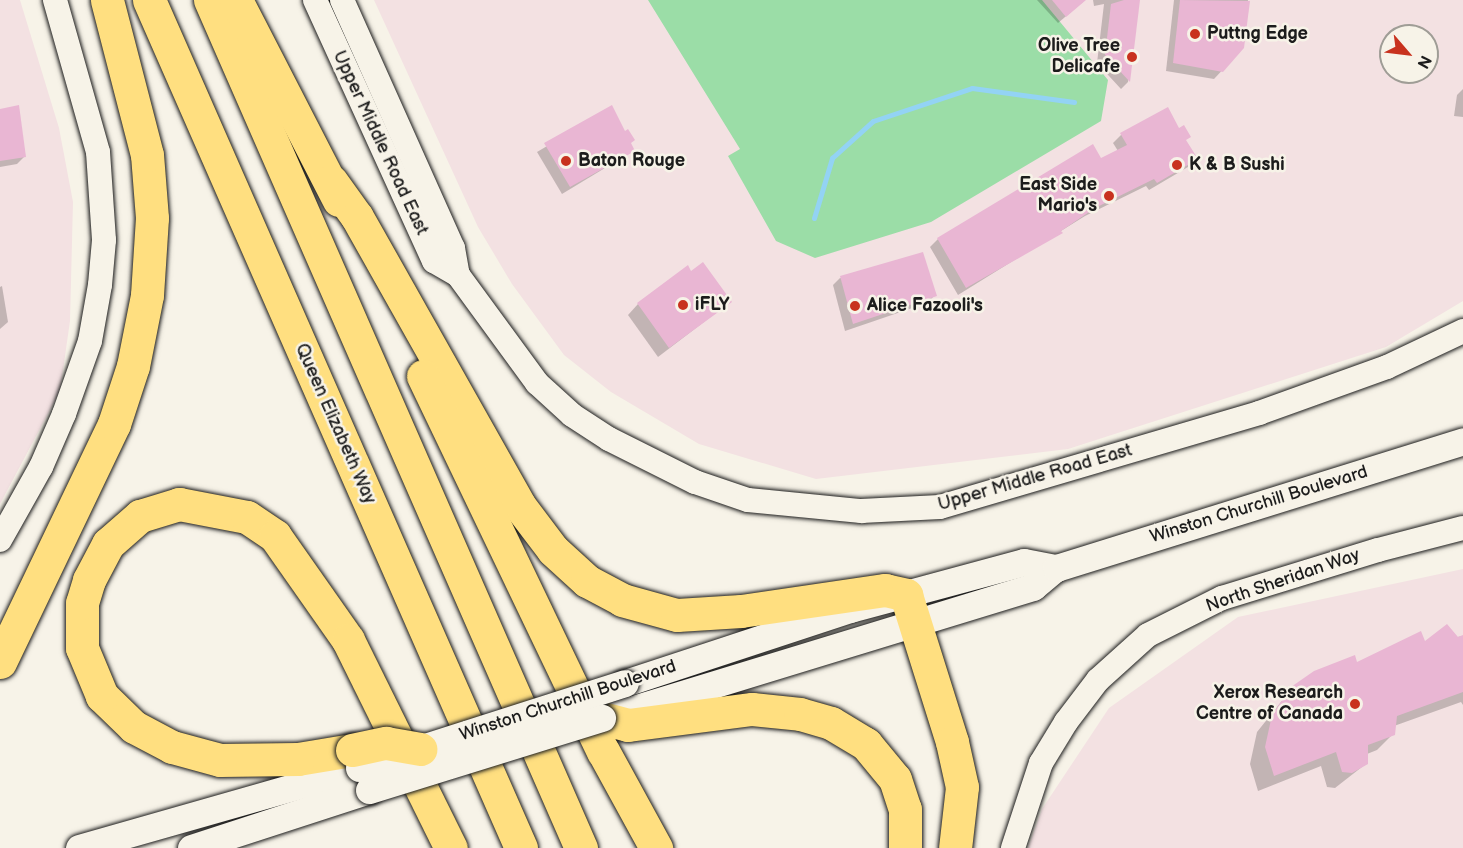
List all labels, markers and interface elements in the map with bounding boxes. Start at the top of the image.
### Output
place label: Puttng Edge [1207,23,1308,45]
north arrow [1379,24,1439,84]
marker: Puttng Edge [1188,27,1202,41]
place label: Olive Tree Delicafe [1038,36,1120,78]
street label: Upper Middle Road East [328,47,432,239]
marker: Olive Tree Delicafe [1125,50,1139,64]
text: N [1412,52,1435,72]
place label: Baton Rouge [578,150,685,172]
marker: Baton Rouge [559,154,573,168]
place label: K & B Sushi [1189,154,1285,176]
marker: K & B Sushi [1170,158,1184,172]
place label: East Side Mario's [1019,175,1097,218]
marker: East Side Mario's [1102,189,1116,203]
place label: iFLY [695,294,729,316]
place label: Alice Fazooli's [867,295,983,317]
marker: iFLY [676,298,690,312]
marker: Alice Fazooli's [848,299,862,313]
street label: Queen Elizabeth Way [290,340,380,508]
street label: Upper Middle Road East [936,440,1134,516]
street label: Winston Churchill Boulevard [1148,462,1370,548]
street label: North Sheridan Way [1203,544,1363,618]
street label: Winston Churchill Boulevard [457,656,679,746]
place label: Xerox Research Centre of Canada [1196,683,1343,726]
marker: Xerox Research Centre of Canada [1348,697,1362,711]

